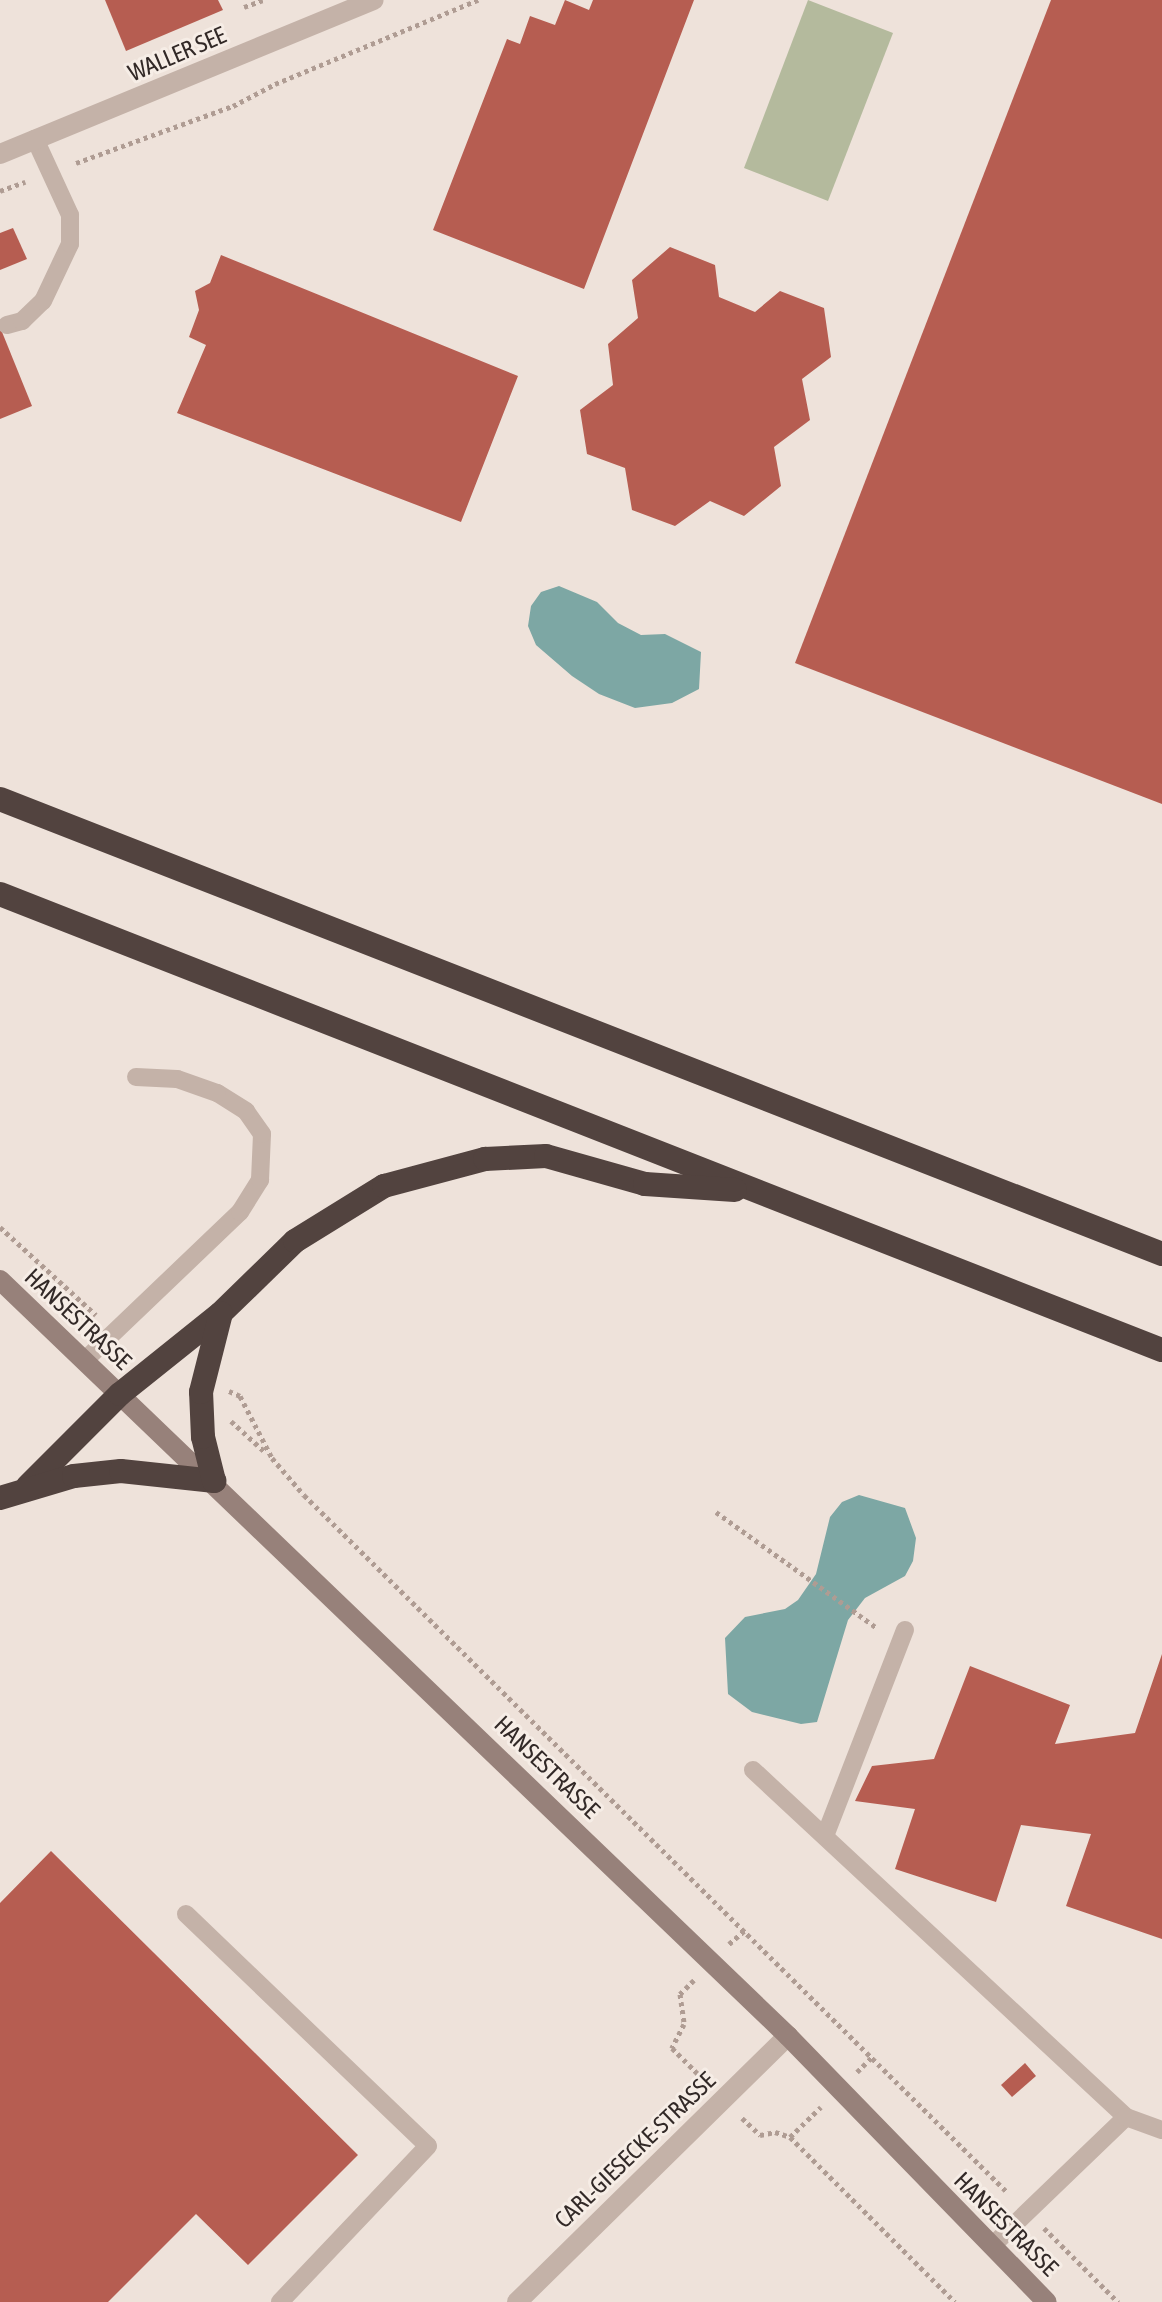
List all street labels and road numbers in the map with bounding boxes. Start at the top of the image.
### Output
street label: WALLER SEE [124,21,230,87]
street label: HANSESTRASSE [19,1262,137,1376]
street label: HANSESTRASSE [488,1710,606,1824]
street label: CARL-GIESECKE-STRASSE [549,2066,721,2234]
street label: HANSESTRASSE [948,2166,1064,2282]

